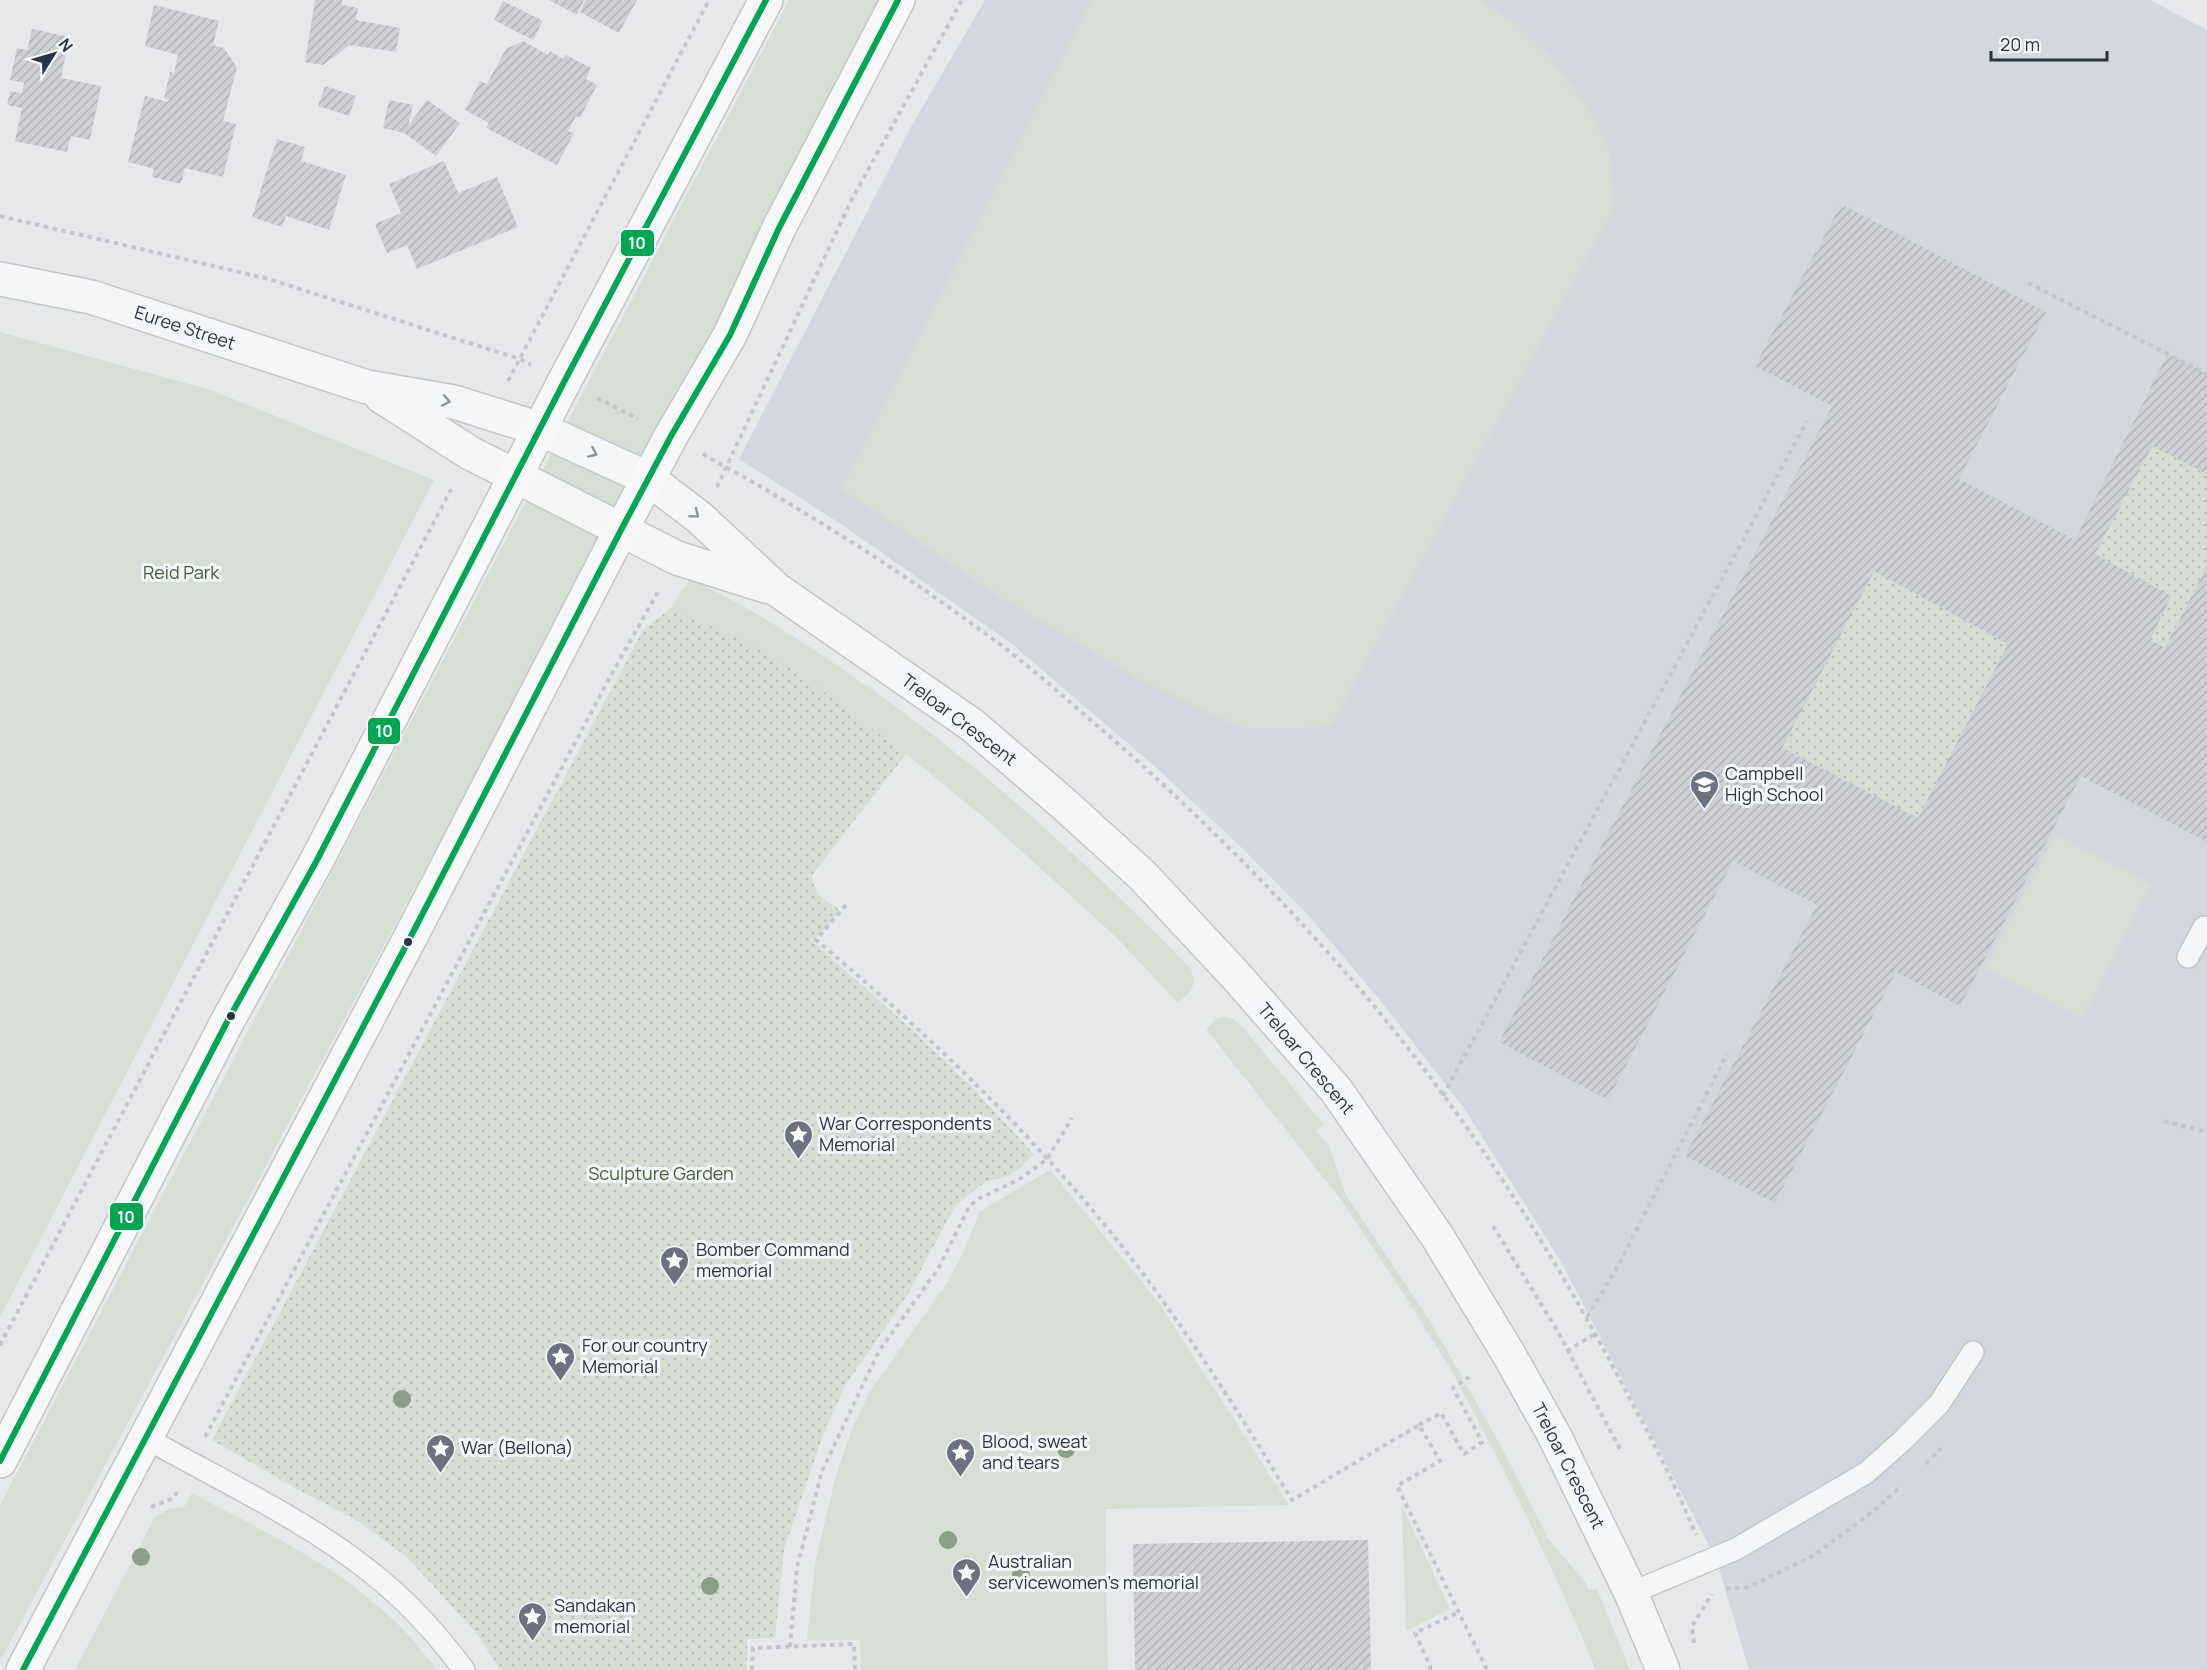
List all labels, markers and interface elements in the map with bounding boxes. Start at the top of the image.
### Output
north arrow [24,24,84,84]
scale bar [1991,24,2106,62]
text: 20 m [2000,32,2040,56]
text: N [54,34,78,56]
line badge: 10 [620,229,655,257]
text: 10 [628,232,646,254]
street label: Euree Street [132,299,239,355]
one-way arrow [440,394,450,407]
one-way arrow [586,446,597,458]
one-way arrow [688,507,699,518]
park label: Reid Park [143,560,220,584]
street label: Treloar Crescent [897,668,1022,770]
line badge: 10 [367,717,401,745]
text: 10 [375,720,393,742]
place label: Campbell High School [1725,761,1824,806]
school or university icon: Campbell High School [1688,768,1720,810]
unlabelled marker [402,936,414,948]
street label: Treloar Crescent [1253,998,1361,1119]
unlabelled marker [225,1010,237,1022]
place label: War Correspondents Memorial [819,1111,992,1156]
place icon: War Correspondents Memorial [782,1118,814,1160]
park label: Sculpture Garden [588,1161,734,1185]
line badge: 10 [109,1202,144,1231]
text: 10 [117,1206,135,1228]
place label: Bomber Command memorial [696,1237,850,1282]
place icon: Bomber Command memorial [659,1244,691,1286]
place label: For our country Memorial [582,1333,708,1378]
place icon: For our country Memorial [545,1340,577,1382]
street label: Treloar Crescent [1527,1398,1611,1533]
place label: Blood, sweat and tears [982,1429,1088,1474]
place icon: War (Bellona) [424,1432,456,1474]
place label: War (Bellona) [461,1435,573,1459]
place icon: Blood, sweat and tears [945,1436,977,1478]
place label: Australian servicewomen's memorial [988,1549,1199,1594]
place icon: Australian servicewomen's memorial [951,1556,983,1598]
place label: Sandakan memorial [554,1593,636,1638]
place icon: Sandakan memorial [517,1600,549,1642]

